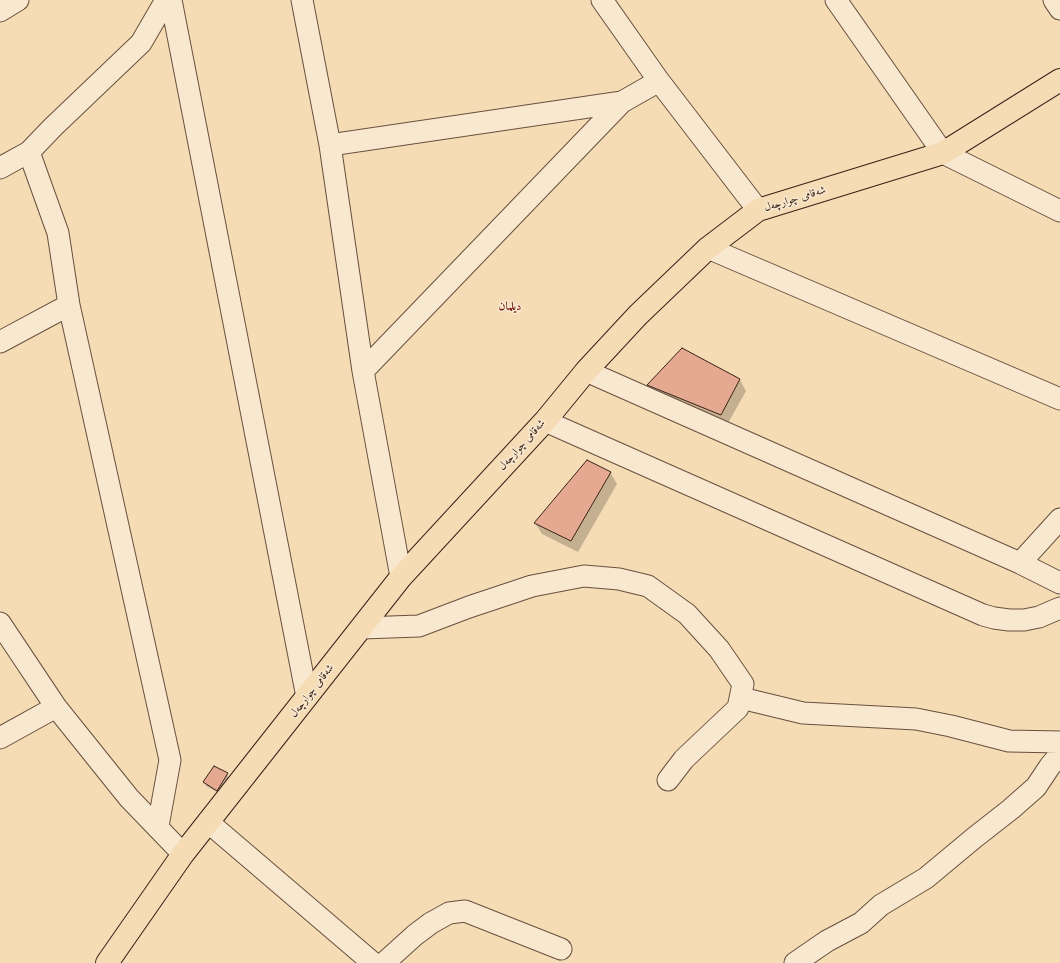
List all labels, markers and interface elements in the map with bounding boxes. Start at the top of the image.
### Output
street label: شەقامی چوارچەل [762,183,828,215]
district label: دیلمان [499,300,521,314]
street label: شەقامی چوارچەل [496,417,548,473]
street label: شەقامی چوارچەل [287,662,337,720]

